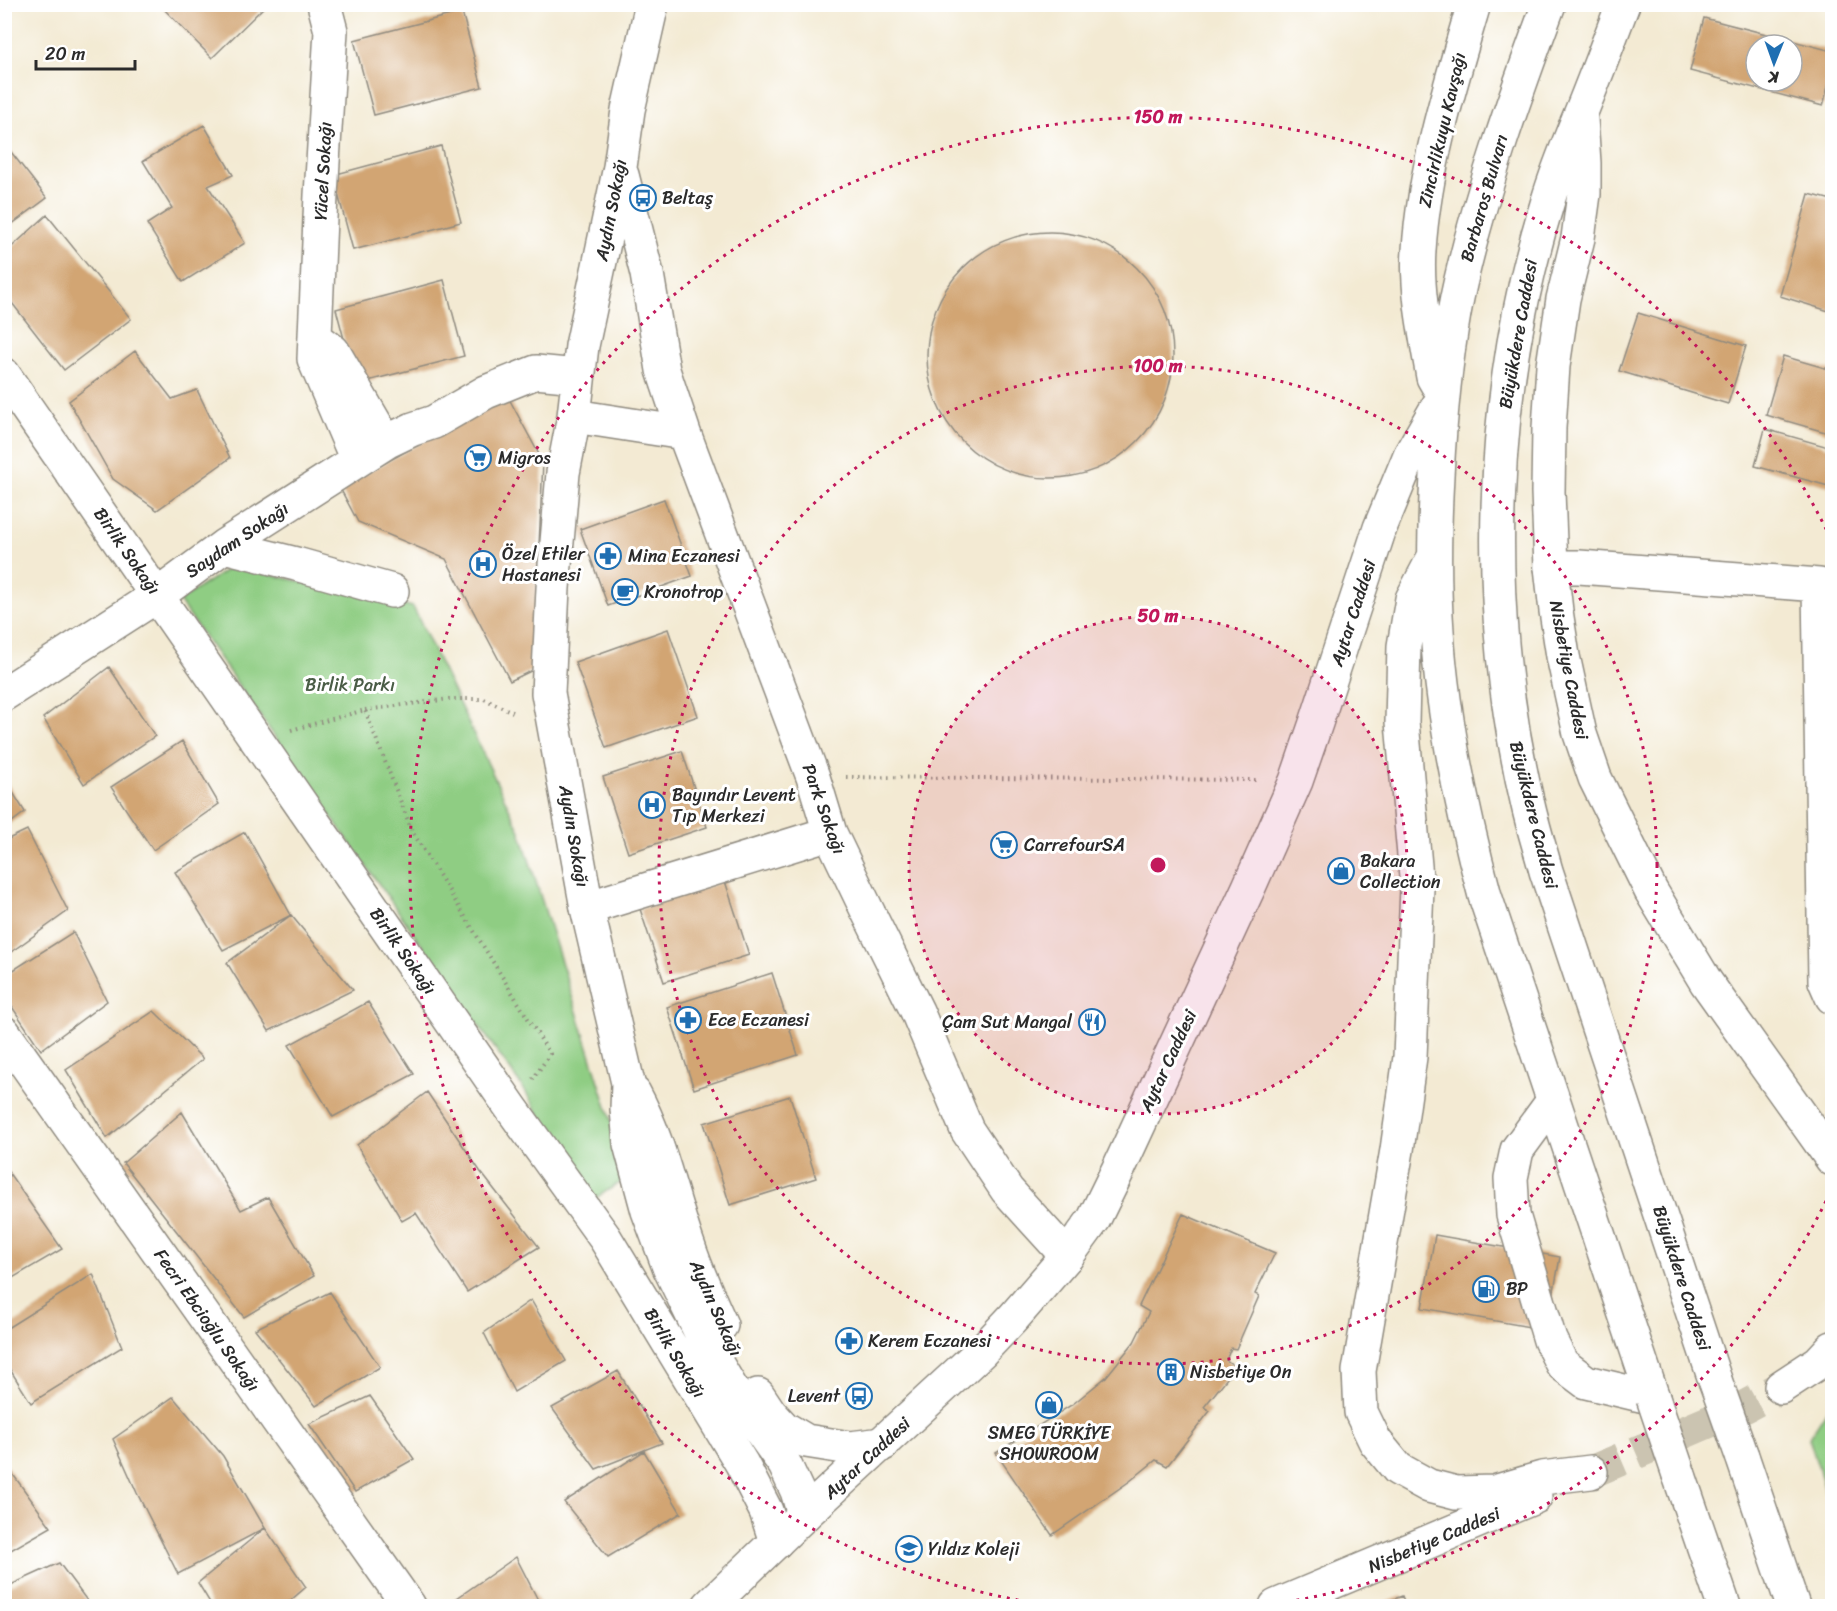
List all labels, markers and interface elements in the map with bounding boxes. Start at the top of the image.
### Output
scale bar [36,33,135,71]
north arrow [1744,33,1804,93]
text: 20 m [45,38,85,70]
street label: Zincirlikuyu Kavşağı [1409,49,1475,211]
text: K [1767,63,1780,92]
text: 150 m [1134,101,1182,133]
street label: Yücel Sokağı [304,121,342,221]
street label: Barbaros Bulvarı [1450,130,1518,266]
street label: Aydın Sokağı [585,156,637,265]
place label: Beltaş [662,182,714,214]
bus stop icon: Beltaş [628,183,658,213]
street label: Büyükdere Caddesi [1489,256,1547,411]
text: 100 m [1134,350,1183,382]
place label: Migros [498,442,551,474]
supermarket icon: Migros [463,443,493,473]
street label: Saydam Sokağı [178,493,296,587]
street label: Birlik Sokağı [85,500,169,602]
place label: Özel Etiler Hastanesi [502,538,586,591]
place label: Mina Eczanesi [628,540,741,572]
pharmacy icon: Mina Eczanesi [593,541,623,571]
hospital icon: Özel Etiler Hastanesi [468,549,498,579]
street label: Aytar Caddesi [1320,555,1386,671]
place label: Kronotrop [644,576,724,608]
cafe icon: Kronotrop [610,577,640,607]
street label: Nisbetiye Caddesi [1540,598,1598,743]
text: 50 m [1138,600,1179,632]
park label: Birlik Parkı [305,669,395,701]
street label: Büyükdere Caddesi [1500,738,1568,893]
street label: Park Sokağı [793,759,855,859]
place label: Bayındır Levent Tıp Merkezi [672,779,796,832]
street label: Aydın Sokağı [549,781,599,890]
hospital icon: Bayındır Levent Tıp Merkezi [637,790,667,820]
place label: CarrefourSA [1024,829,1125,861]
supermarket icon: CarrefourSA [989,830,1019,860]
place label: Bakara Collection [1360,845,1441,898]
centre of rings [1148,855,1168,875]
shop icon: Bakara Collection [1326,856,1356,886]
street label: Birlik Sokağı [361,900,445,1002]
street label: Aytar Caddesi [1130,1003,1206,1119]
place label: Ece Eczanesi [708,1004,810,1036]
pharmacy icon: Ece Eczanesi [673,1005,703,1035]
place label: Çam Sut Mangal [942,1006,1073,1038]
restaurant icon: Çam Sut Mangal [1077,1007,1107,1037]
street label: Büyükdere Caddesi [1643,1201,1721,1356]
street label: Fecri Ebcioğlu Sokağı [145,1242,269,1398]
street label: Aydın Sokağı [680,1253,752,1362]
place label: BP [1506,1273,1528,1305]
fuel station icon: BP [1471,1274,1501,1304]
street label: Birlik Sokağı [635,1302,715,1405]
place label: Kerem Eczanesi [868,1325,992,1357]
pharmacy icon: Kerem Eczanesi [834,1326,864,1356]
place label: Nisbetiye On [1190,1356,1292,1388]
building icon: Nisbetiye On [1156,1357,1186,1387]
place label: Levent [788,1380,841,1412]
bus stop icon: Levent [844,1381,874,1411]
shop icon: SMEG TÜRKİYE SHOWROOM [1034,1390,1064,1420]
street label: Aytar Caddesi [815,1408,919,1508]
place label: SMEG TÜRKİYE SHOWROOM [988,1417,1111,1470]
street label: Nisbetiye Caddesi [1363,1497,1506,1582]
place label: Yıldız Koleji [928,1533,1020,1565]
school or university icon: Yıldız Koleji [894,1534,924,1564]

